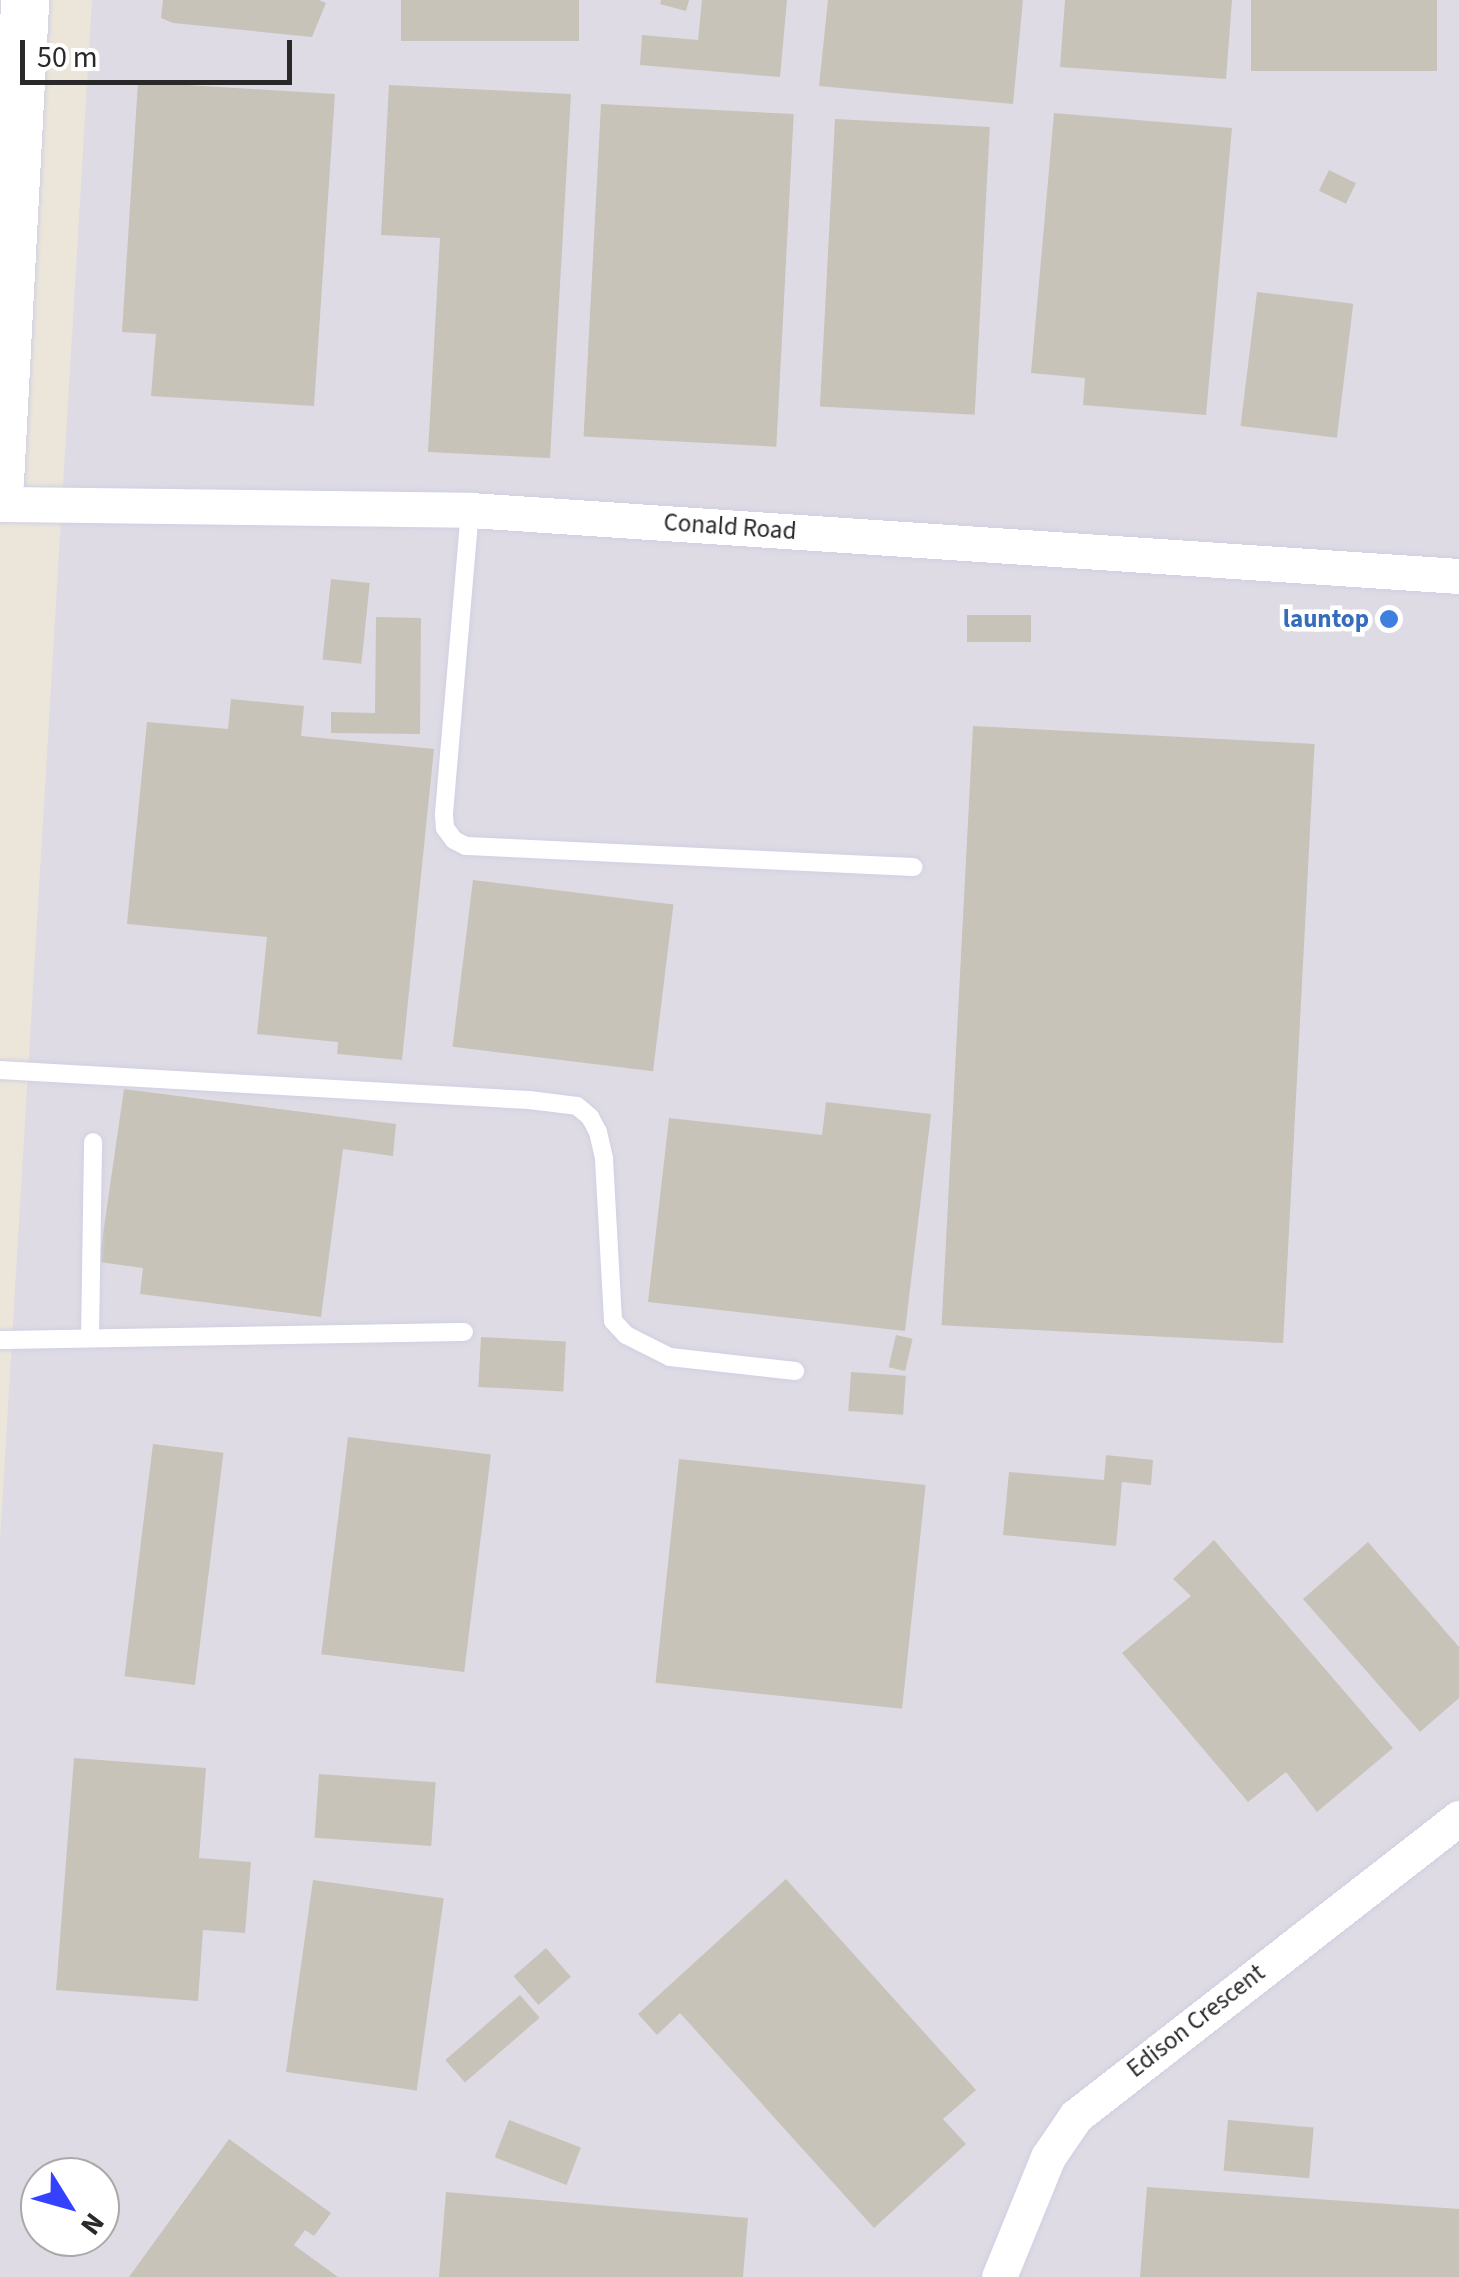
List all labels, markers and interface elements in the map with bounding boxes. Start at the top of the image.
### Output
scale bar [25,20,298,82]
text: 50 m [37,36,98,79]
street label: Conald Road [663,507,797,547]
place label: launtop [1283,604,1369,634]
marker: launtop [1378,608,1400,630]
street label: Edison Crescent [1121,1958,1271,2084]
north arrow [20,2157,120,2257]
text: N [71,2204,114,2243]

